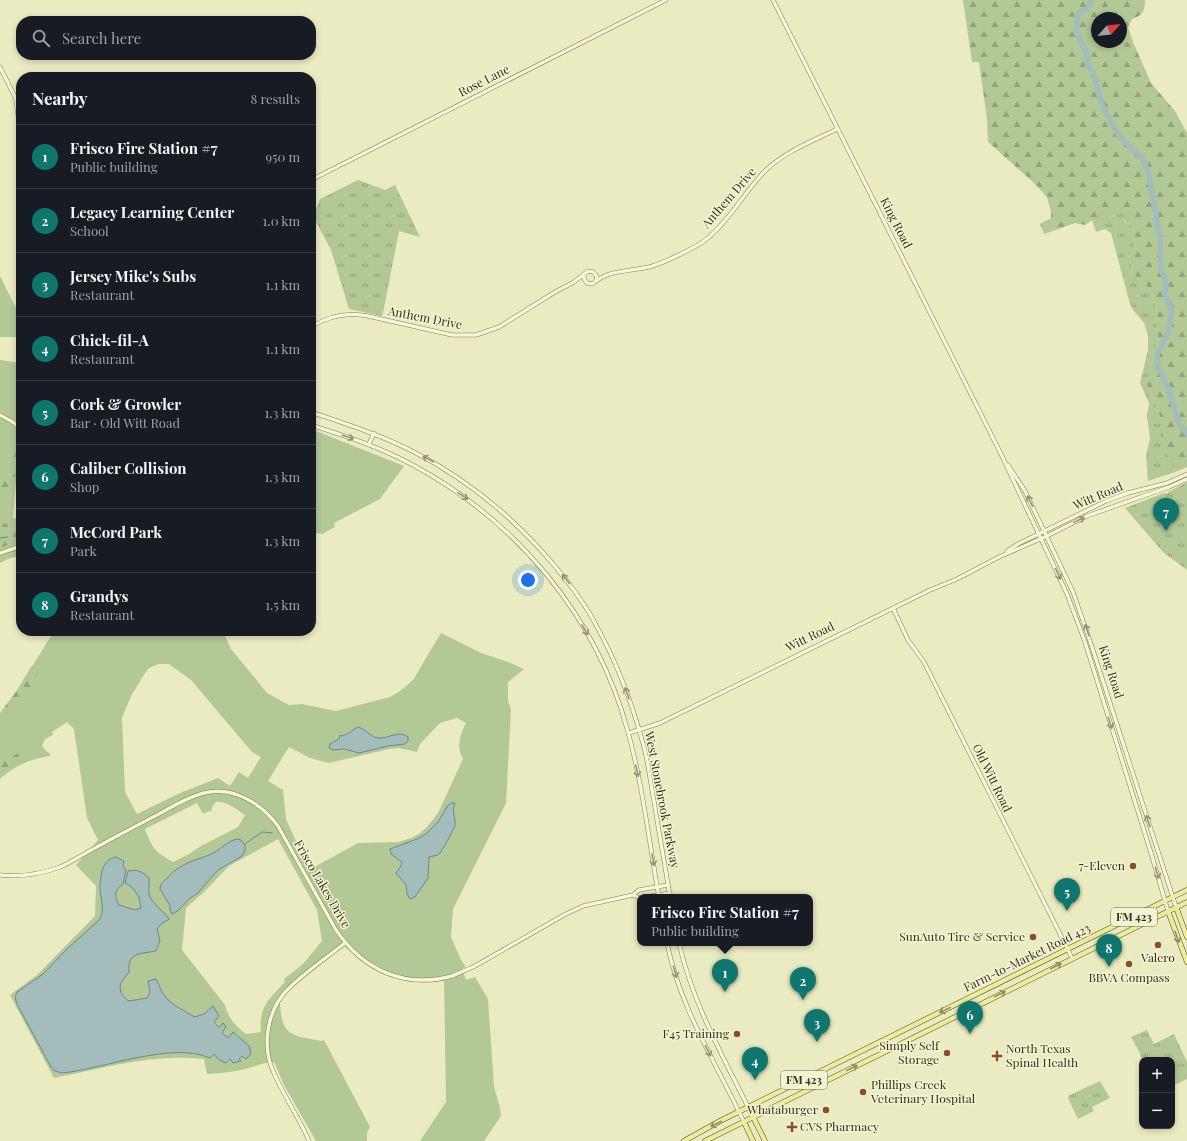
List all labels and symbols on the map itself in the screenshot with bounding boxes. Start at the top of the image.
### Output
north arrow [1091,12,1127,48]
street label: Rose Lane [455,60,512,100]
street label: Anthem Drive [697,164,759,232]
street label: King Road [877,194,917,251]
street label: Anthem Drive [386,302,464,332]
one-way arrow [341,434,354,441]
one-way arrow [423,455,435,463]
street label: Witt Road [1070,478,1125,513]
one-way arrow [458,492,469,500]
one-way arrow [1026,495,1033,507]
pin: 7 [1153,498,1179,531]
one-way arrow [1073,516,1085,523]
one-way arrow [1055,567,1062,579]
your location [518,570,538,590]
one-way arrow [561,574,570,585]
street label: Witt Road [782,617,837,655]
one-way arrow [582,624,590,636]
one-way arrow [1082,624,1090,636]
street label: King Road [1096,643,1128,700]
one-way arrow [623,687,630,700]
one-way arrow [1107,716,1114,729]
street label: West Stonebrook Parkway [642,729,684,870]
street label: Old Witt Road [970,741,1016,814]
one-way arrow [633,764,641,777]
one-way arrow [1143,815,1151,827]
street label: Frisco Lakes Drive [291,836,355,931]
one-way arrow [649,854,657,867]
place label: 7-Eleven [1079,857,1125,873]
marker: 7-Eleven [1128,861,1138,871]
one-way arrow [1154,867,1161,880]
pin: 5 [1054,878,1080,911]
road number: FM 423 [1111,908,1157,926]
street label: Farm-to-Market Road 423 [960,919,1093,995]
place label: SunAuto Tire & Service [899,928,1025,944]
one-way arrow [1174,930,1182,942]
marker: SunAuto Tire & Service [1028,932,1038,942]
pin: 8 [1096,934,1122,967]
marker: Valero [1153,940,1163,950]
place label: Valero [1140,949,1175,965]
pin: 1 [712,959,738,992]
marker: BBVA Compass [1124,959,1134,969]
one-way arrow [1050,962,1062,969]
one-way arrow [672,965,679,978]
pin: 2 [790,967,816,1000]
place label: BBVA Compass [1088,969,1170,985]
one-way arrow [993,990,1005,997]
pin: 6 [957,1001,983,1034]
one-way arrow [939,1007,951,1015]
pin: 3 [804,1009,830,1042]
place label: F45 Training [662,1025,730,1041]
marker: F45 Training [732,1029,742,1039]
place label: Simply Self Storage [879,1037,940,1067]
place label: North Texas Spinal Health [1006,1040,1078,1070]
one-way arrow [705,1045,712,1057]
pin: 4 [742,1047,768,1080]
marker: Simply Self Storage [942,1048,952,1058]
marker: North Texas Spinal Health [991,1050,1003,1062]
one-way arrow [846,1064,858,1071]
road number: FM 423 [781,1071,827,1089]
place label: Phillips Creek Veterinary Hospital [870,1076,976,1106]
marker: Phillips Creek Veterinary Hospital [858,1087,868,1097]
place label: Whataburger [746,1101,819,1117]
marker: Whataburger [821,1105,831,1115]
place label: CVS Pharmacy [800,1118,879,1134]
one-way arrow [710,1120,722,1128]
marker: CVS Pharmacy [787,1122,797,1132]

